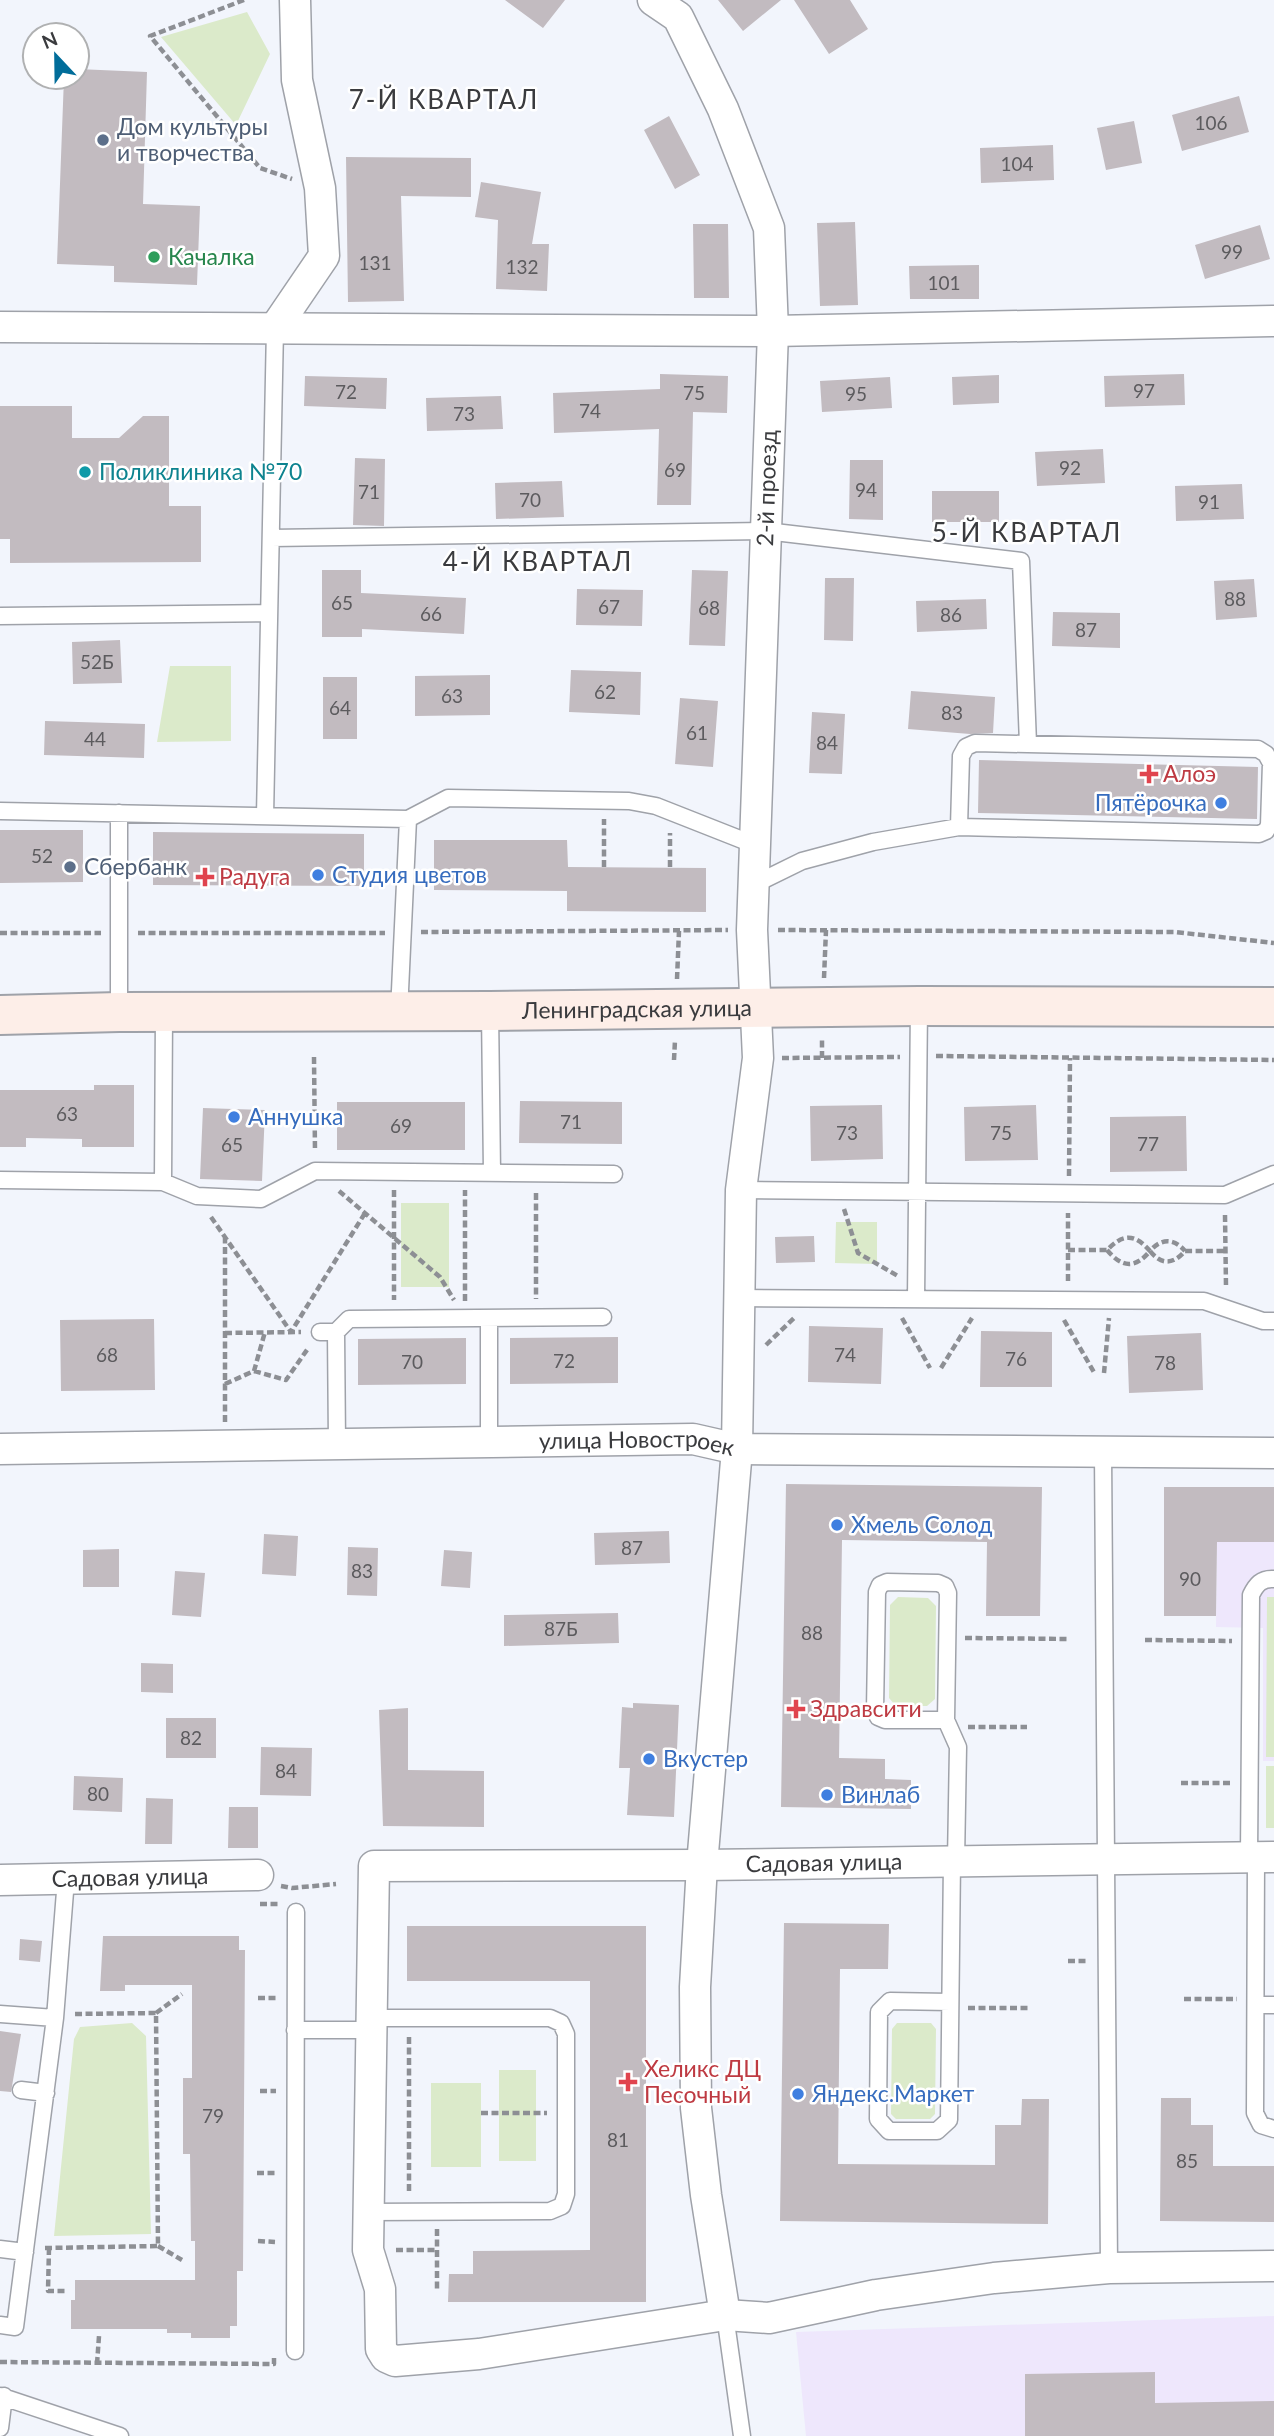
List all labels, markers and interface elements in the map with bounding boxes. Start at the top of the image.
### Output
north arrow [21,21,91,91]
text: N [38,26,61,53]
district label: 7-Й КВАРТАЛ [349,83,539,115]
house number: 106 [1194,111,1228,134]
place label: Дом культуры и творчества [117,112,268,166]
marker: Дом культуры и творчества [95,132,111,148]
house number: 104 [1000,152,1034,175]
house number: 99 [1221,240,1243,263]
place label: Качалка [168,242,255,270]
marker: Качалка [146,249,162,265]
house number: 131 [358,251,392,274]
house number: 132 [505,255,539,278]
house number: 101 [927,271,961,294]
house number: 97 [1133,379,1155,402]
house number: 72 [335,380,357,403]
house number: 75 [683,381,705,404]
house number: 95 [845,382,867,405]
house number: 74 [579,399,601,422]
house number: 73 [453,402,475,425]
street label: 2-й проезд [750,429,782,547]
house number: 92 [1059,456,1081,479]
place label: Поликлиника №70 [99,457,302,485]
house number: 69 [664,458,686,481]
marker: Поликлиника №70 [77,464,93,480]
house number: 94 [855,478,877,501]
house number: 71 [358,480,380,503]
house number: 70 [519,488,541,511]
house number: 91 [1198,490,1220,513]
district label: 5-Й КВАРТАЛ [932,516,1122,548]
district label: 4-Й КВАРТАЛ [443,545,633,577]
house number: 88 [1224,587,1246,610]
house number: 65 [331,591,353,614]
house number: 67 [598,595,620,618]
house number: 68 [698,596,720,619]
house number: 66 [420,602,442,625]
house number: 86 [940,603,962,626]
house number: 87 [1075,618,1097,641]
house number: 52Б [80,650,114,673]
house number: 62 [594,680,616,703]
house number: 63 [441,684,463,707]
house number: 64 [329,696,351,719]
house number: 83 [941,701,963,724]
house number: 61 [686,721,708,744]
house number: 44 [84,727,106,750]
house number: 84 [816,731,838,754]
place label: Алоэ [1163,759,1216,787]
marker: Алоэ [1141,766,1157,782]
place label: Пятёрочка [1095,788,1207,816]
marker: Пятёрочка [1213,795,1229,811]
house number: 52 [31,844,53,867]
place label: Сбербанк [84,852,187,880]
marker: Сбербанк [62,859,78,875]
place label: Студия цветов [332,860,487,888]
place label: Радуга [219,862,290,890]
marker: Студия цветов [310,867,326,883]
marker: Радуга [197,869,213,885]
street label: Ленинградская улица [521,993,752,1024]
house number: 63 [56,1102,78,1125]
place label: Аннушка [248,1102,343,1130]
marker: Аннушка [226,1109,242,1125]
house number: 71 [560,1110,582,1133]
house number: 69 [390,1114,412,1137]
house number: 73 [836,1121,858,1144]
house number: 75 [990,1121,1012,1144]
house number: 77 [1137,1132,1159,1155]
house number: 65 [221,1133,243,1156]
house number: 68 [96,1343,118,1366]
house number: 74 [834,1343,856,1366]
house number: 76 [1005,1347,1027,1370]
house number: 72 [553,1349,575,1372]
house number: 70 [401,1350,423,1373]
house number: 78 [1154,1351,1176,1374]
street label: улица Новостроек [539,1424,737,1461]
place label: Хмель Солод [851,1510,993,1538]
marker: Хмель Солод [829,1517,845,1533]
house number: 87 [621,1536,643,1559]
house number: 83 [351,1559,373,1582]
house number: 90 [1179,1567,1201,1590]
house number: 87Б [544,1617,578,1640]
house number: 88 [801,1621,823,1644]
place label: Здравсити [810,1694,922,1722]
marker: Здравсити [788,1701,804,1717]
house number: 82 [180,1726,202,1749]
place label: Вкустер [663,1744,748,1772]
marker: Вкустер [641,1751,657,1767]
house number: 84 [275,1759,297,1782]
place label: Винлаб [841,1780,920,1808]
house number: 80 [87,1782,109,1805]
marker: Винлаб [819,1787,835,1803]
street label: Садовая улица [745,1847,903,1877]
street label: Садовая улица [51,1861,209,1892]
place label: Хеликс ДЦ Песочный [644,2054,761,2108]
marker: Хеликс ДЦ Песочный [618,2072,638,2092]
place label: Яндекс.Маркет [811,2079,975,2107]
marker: Яндекс.Маркет [790,2086,806,2102]
house number: 79 [202,2104,224,2127]
house number: 81 [607,2128,629,2151]
house number: 85 [1176,2149,1198,2172]

